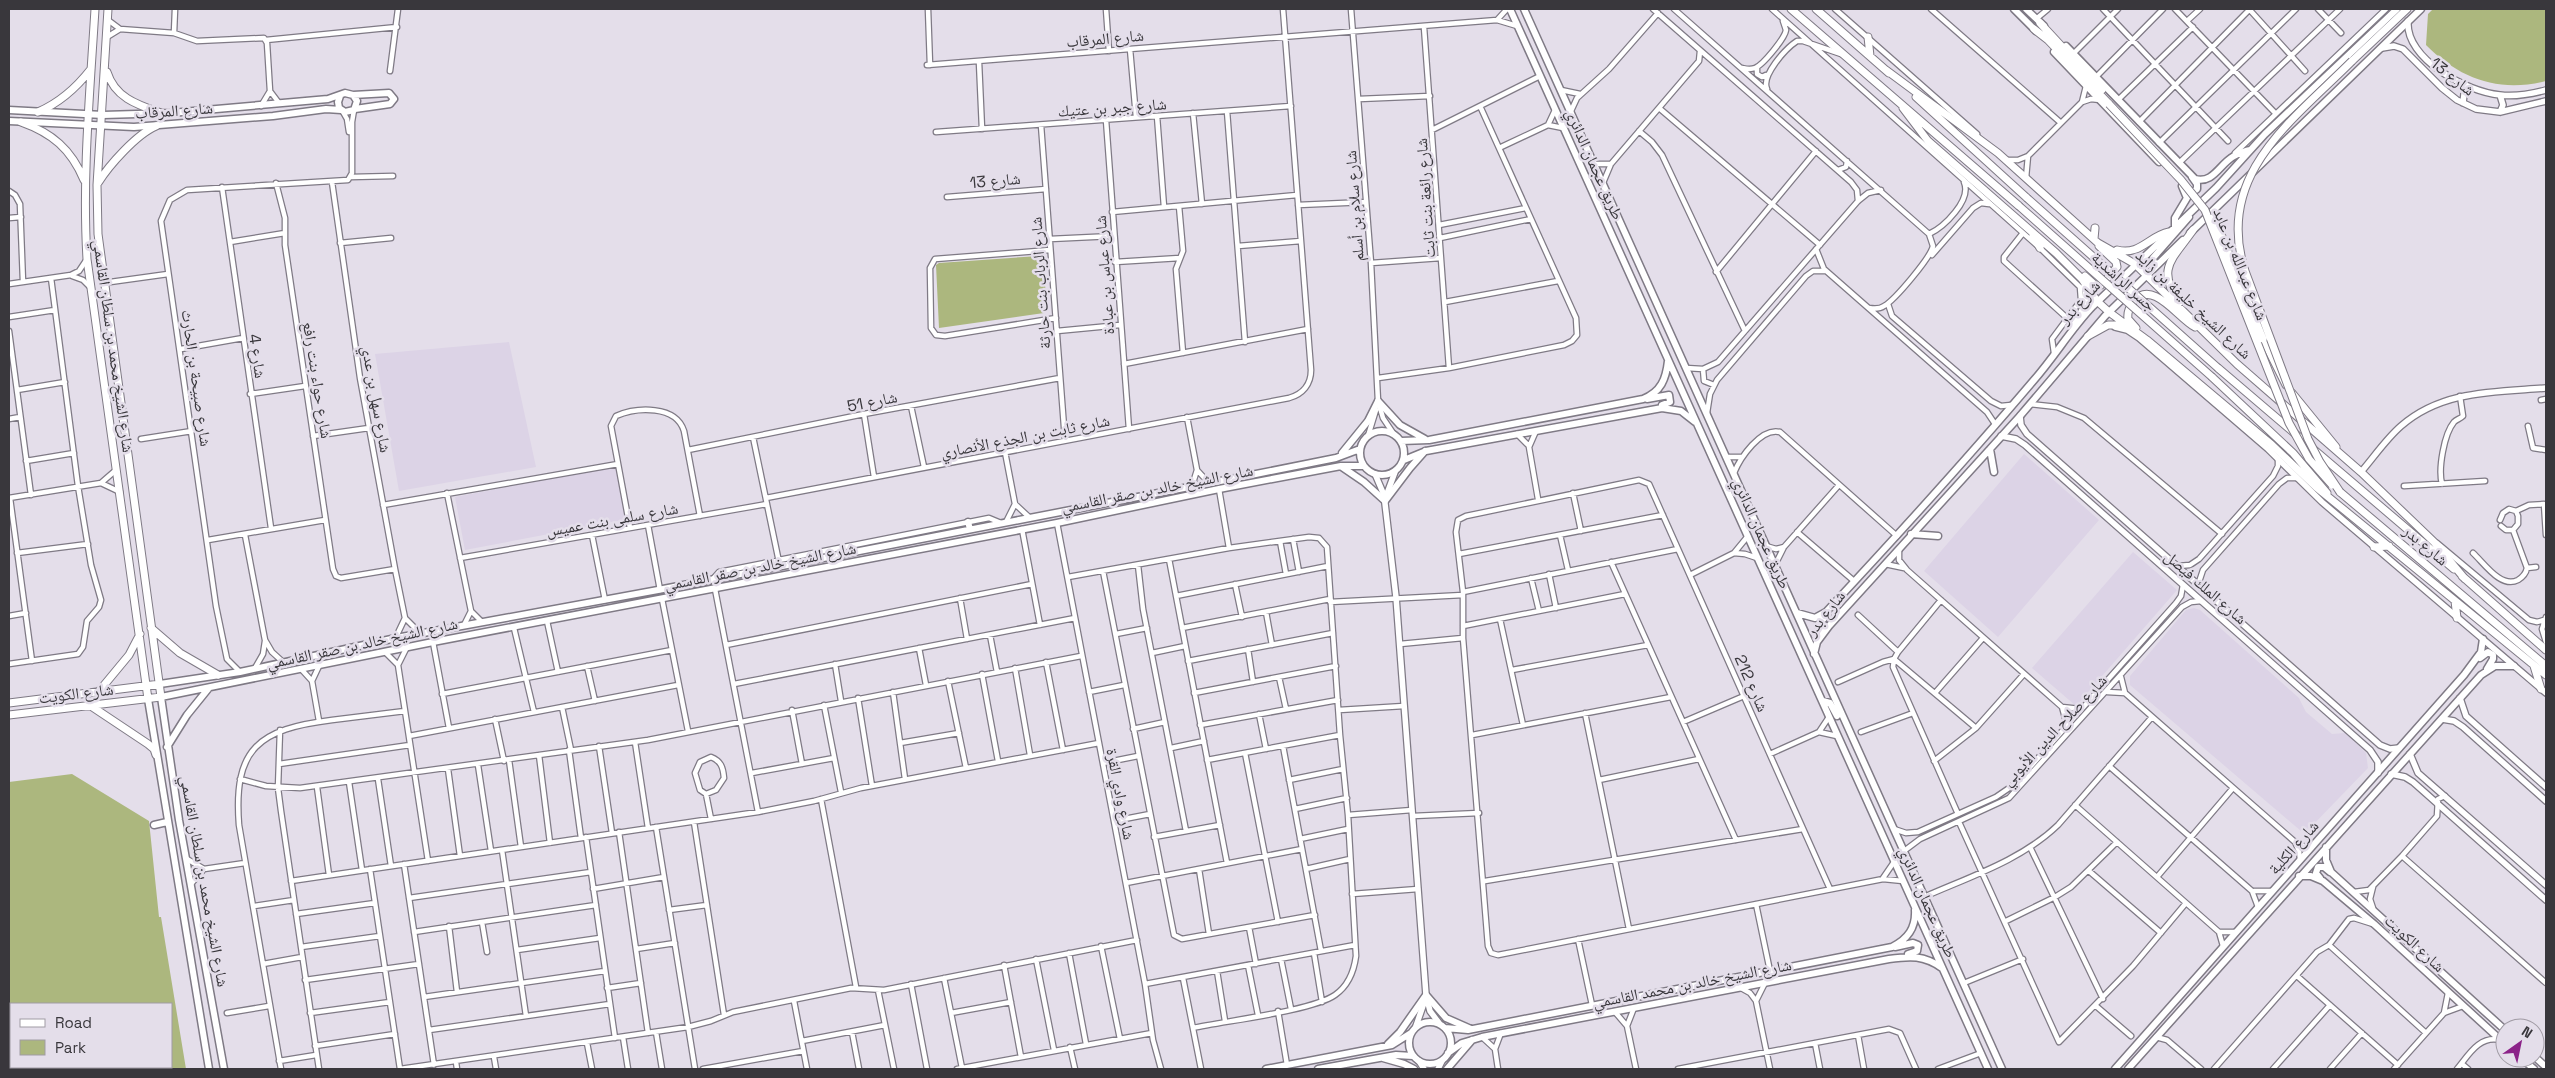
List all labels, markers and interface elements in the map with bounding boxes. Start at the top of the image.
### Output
street label: شارع المرقاب [1065,25,1145,52]
street label: شارع 13 [2426,52,2479,100]
street label: شارع جبر بن عتيك [1057,93,1167,122]
street label: شارع المرقاب [134,97,214,124]
street label: طريق عجمان الدائري [1559,106,1628,224]
street label: شارع رائعة بنت ثابت [1411,137,1440,259]
street label: شارع سلام بن أسلم [1340,150,1369,262]
street label: شارع 13 [969,168,1021,193]
street label: شارع عبدالله بن عابد [2208,205,2273,323]
street label: شارع عباس بن عبادة [1090,215,1119,335]
street label: شارع الرباب بنت حارثة [1025,216,1056,350]
street label: شارع الشيخ محمد بن سلطان القاسمي [86,238,139,454]
street label: شارع الشيخ خليفة بن زايد [2131,245,2256,364]
street label: جسر الراشدية [2087,247,2160,316]
street label: شارع بدر [2053,276,2105,330]
street label: شارع صبيحة بن الحارث [177,308,216,448]
street label: شارع حواء بنت رافع [298,320,337,440]
street label: شارع 4 [244,333,271,380]
street label: شارع سهل بن عدي [355,344,396,455]
street label: شارع 51 [845,386,899,417]
street label: شارع ثابت بن الجذع الأنصاري [939,410,1112,465]
street label: شارع الشيخ خالد بن صقر القاسمي [1059,460,1255,519]
street label: طريق عجمان الدائري [1726,475,1795,593]
street label: شارع سلمى بنت عميس [544,498,680,541]
street label: شارع بدر [2398,520,2453,570]
street label: شارع الشيخ خالد بن صقر القاسمي [662,538,858,597]
street label: شارع الملك فيصل [2160,546,2251,629]
street label: شارع بدر [1800,586,1850,641]
street label: شارع الشيخ خالد بن صقر القاسمي [265,613,460,676]
street label: 212 شارع [1730,651,1773,715]
street label: شارع صلاح الدين الأيوبي [1997,670,2113,792]
street label: شارع الكويت [37,678,115,708]
street label: شارع وادي القرة [1099,747,1140,842]
street label: شارع الشيخ محمد بن سلطان القاسمي [174,774,233,989]
street label: شارع الكلية [2263,816,2323,879]
street label: طريق عجمان الدائري [1892,844,1961,962]
street label: شارع الكويت [2380,910,2449,977]
street label: شارع الشيخ خالد بن محمد القاسمي [1591,954,1794,1015]
legend [10,1003,172,1068]
text: Road [55,1013,92,1032]
north arrow [2495,1018,2545,1068]
text: N [2518,1022,2536,1042]
text: Park [55,1038,86,1057]

